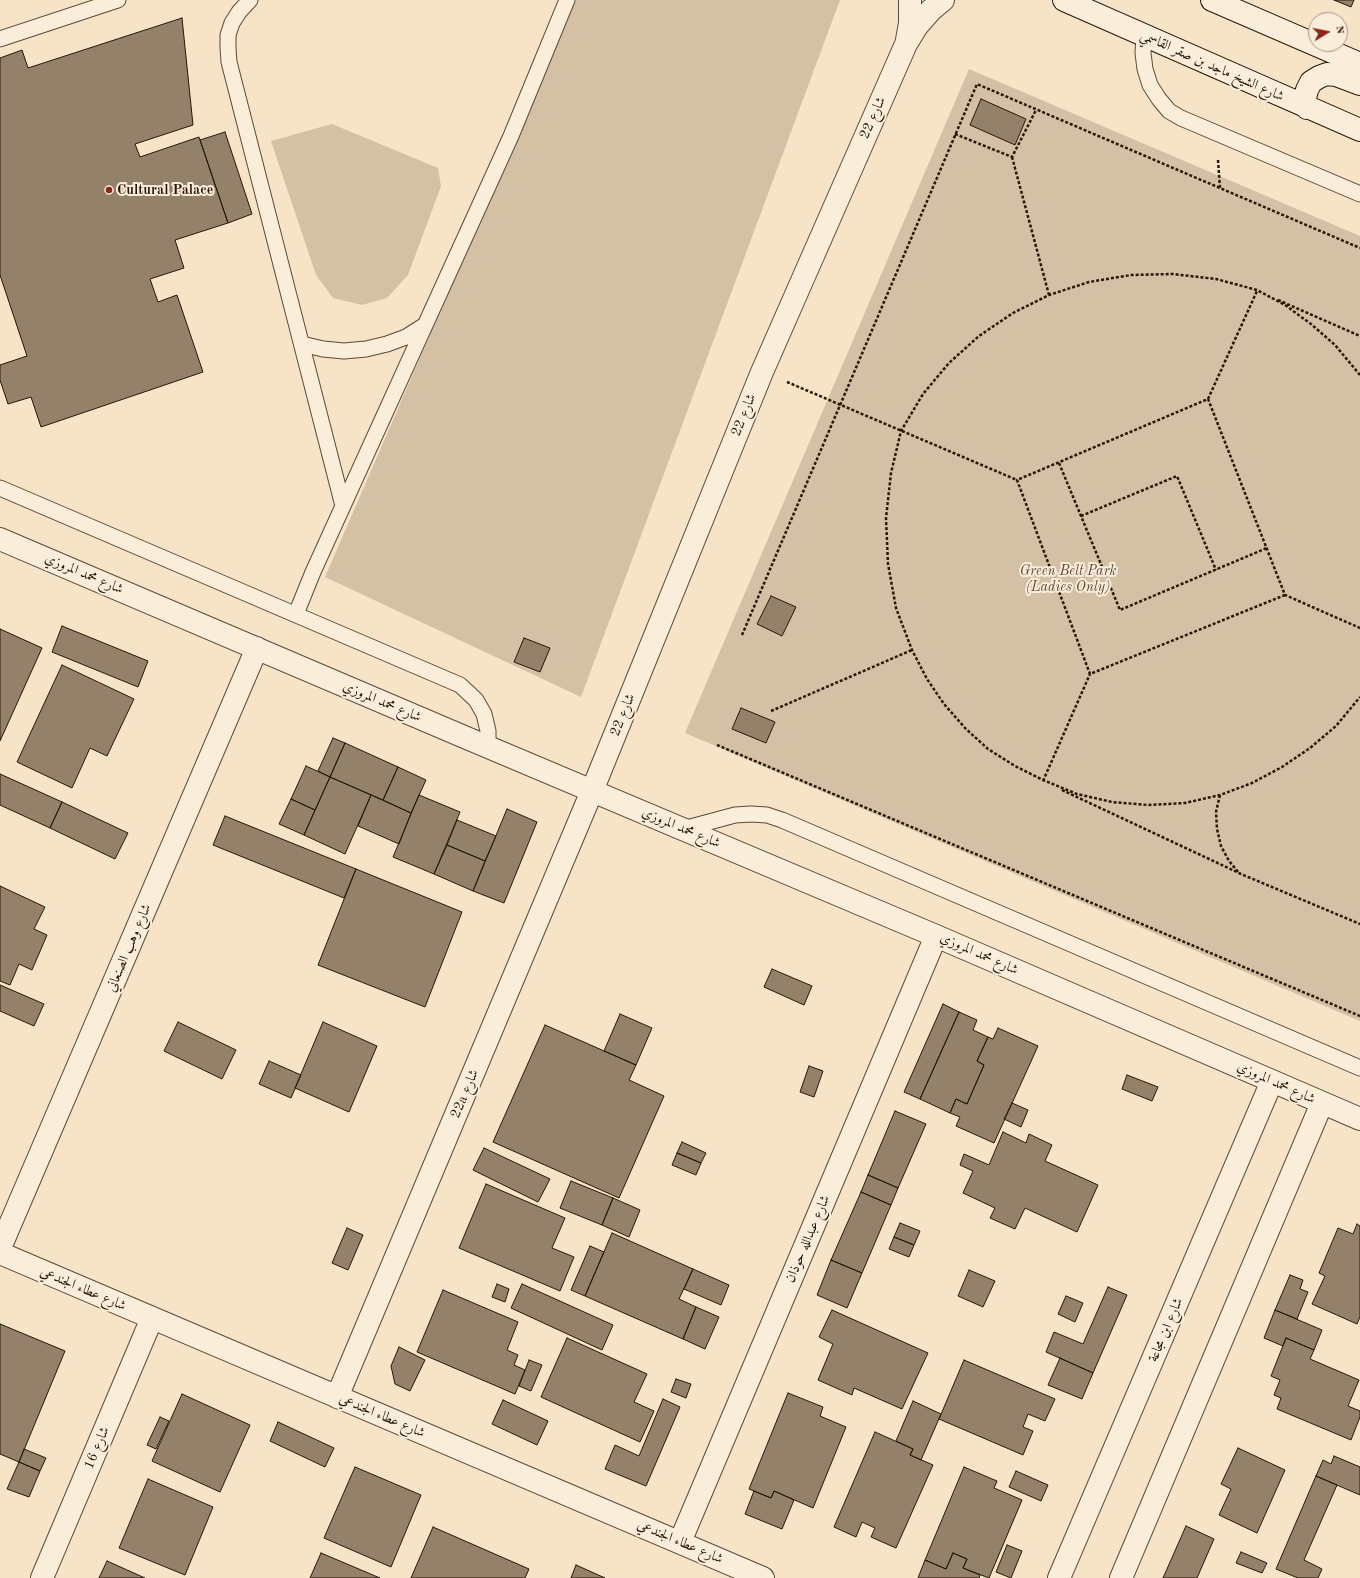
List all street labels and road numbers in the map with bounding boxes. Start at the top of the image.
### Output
street label: شارع الشيخ ماجد بن صقر القاسمي [1137,27,1287,105]
street label: شارع 22 [856,94,890,142]
street label: شارع 22 [728,391,760,439]
street label: شارع محمد المروزي [42,550,126,598]
street label: شارع محمد المروزي [340,678,424,726]
street label: شارع 22 [607,691,639,739]
street label: شارع محمد المروزي [639,804,723,852]
street label: شارع وهب الصنعاني [103,901,155,995]
street label: شارع محمد المروزي [937,929,1021,979]
street label: شارع محمد المروزي [1234,1058,1318,1108]
street label: 22a شارع [447,1067,483,1121]
street label: شارع عبدالله حوذان [782,1193,834,1285]
street label: شارع عطاء الجندعي [37,1263,129,1315]
street label: شارع ابن مجاعة [1145,1295,1187,1365]
street label: شارع عطاء الجندعي [336,1390,428,1442]
street label: شارع 16 [81,1424,113,1472]
street label: شارع عطاء الجندعي [634,1516,726,1568]

